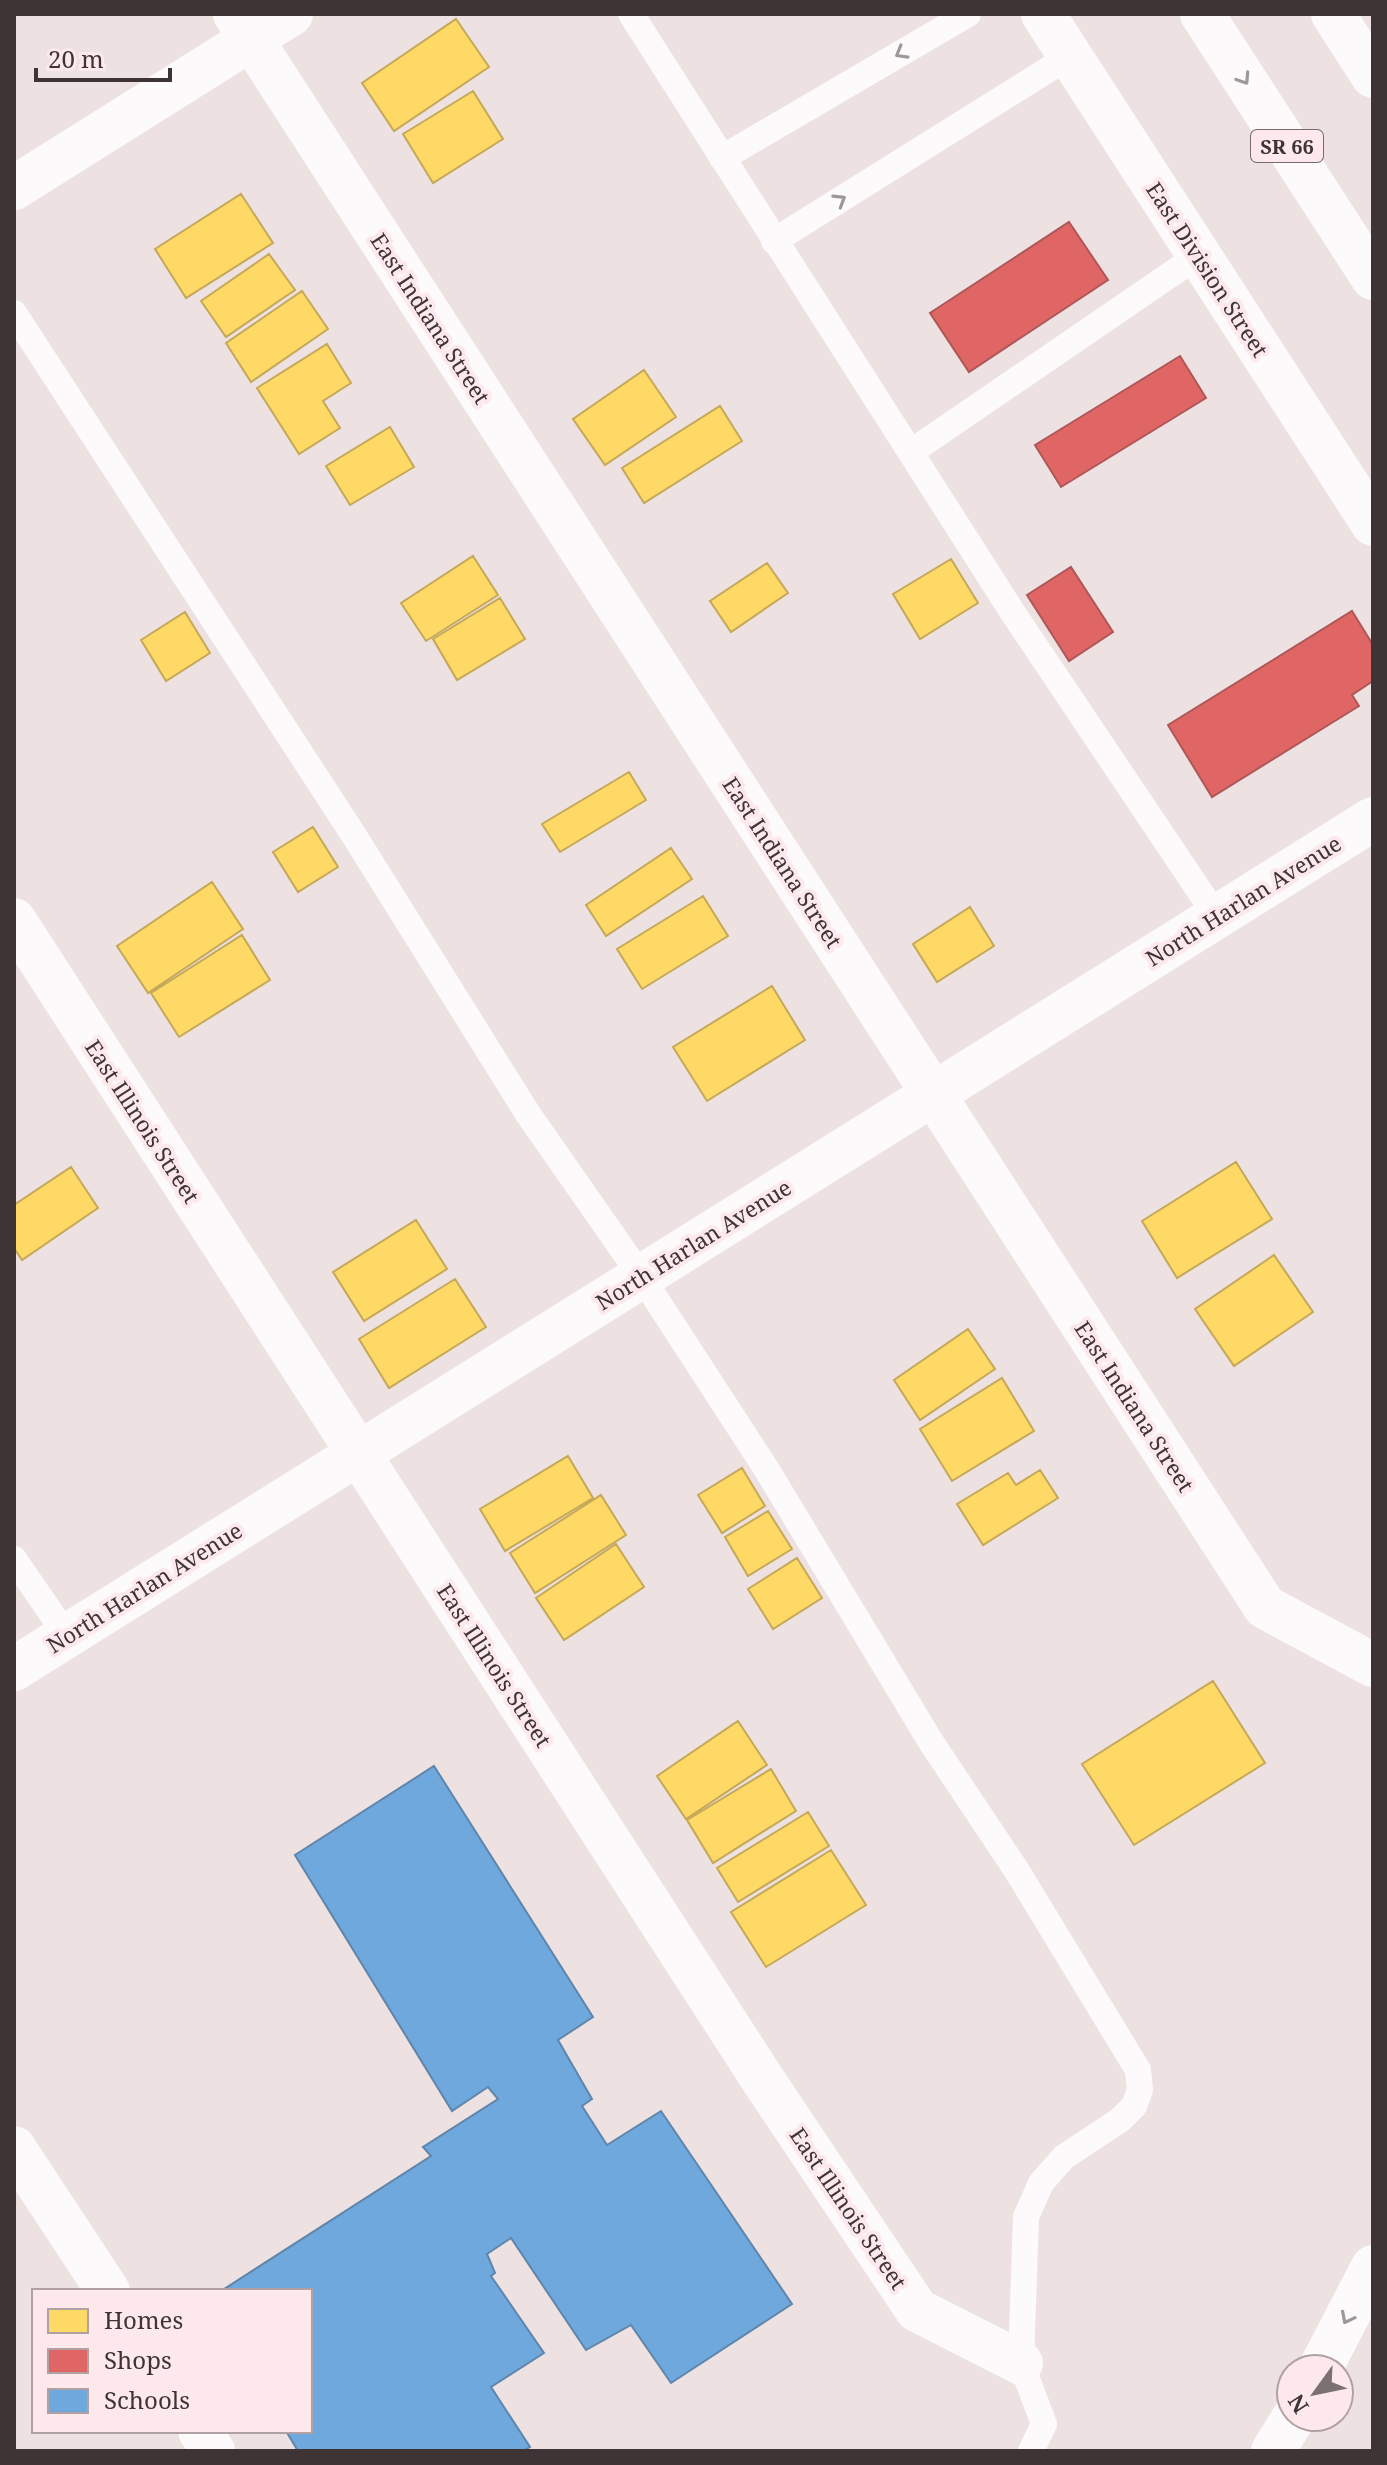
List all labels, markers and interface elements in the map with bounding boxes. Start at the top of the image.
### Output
scale bar [36,32,170,82]
text: 20 m [48,42,104,75]
one-way arrow [895,44,910,59]
one-way arrow [1235,71,1250,85]
road number: SR 66 [1251,130,1323,162]
street label: East Division Street [1140,176,1276,363]
one-way arrow [831,194,846,209]
street label: East Indiana Street [364,227,498,410]
street label: East Indiana Street [716,771,850,954]
street label: North Harlan Avenue [1140,828,1346,972]
street label: East Illinois Street [79,1034,207,1209]
street label: North Harlan Avenue [590,1172,796,1316]
street label: East Indiana Street [1068,1315,1202,1498]
street label: North Harlan Avenue [41,1515,247,1659]
street label: East Illinois Street [431,1578,559,1753]
street label: East Illinois Street [784,2121,914,2295]
legend [32,2289,312,2433]
text: Homes [104,2303,183,2336]
one-way arrow [1341,2310,1356,2325]
text: Shops [104,2343,172,2376]
north arrow [1275,2353,1355,2433]
text: Schools [104,2383,190,2416]
text: N [1280,2389,1315,2420]

